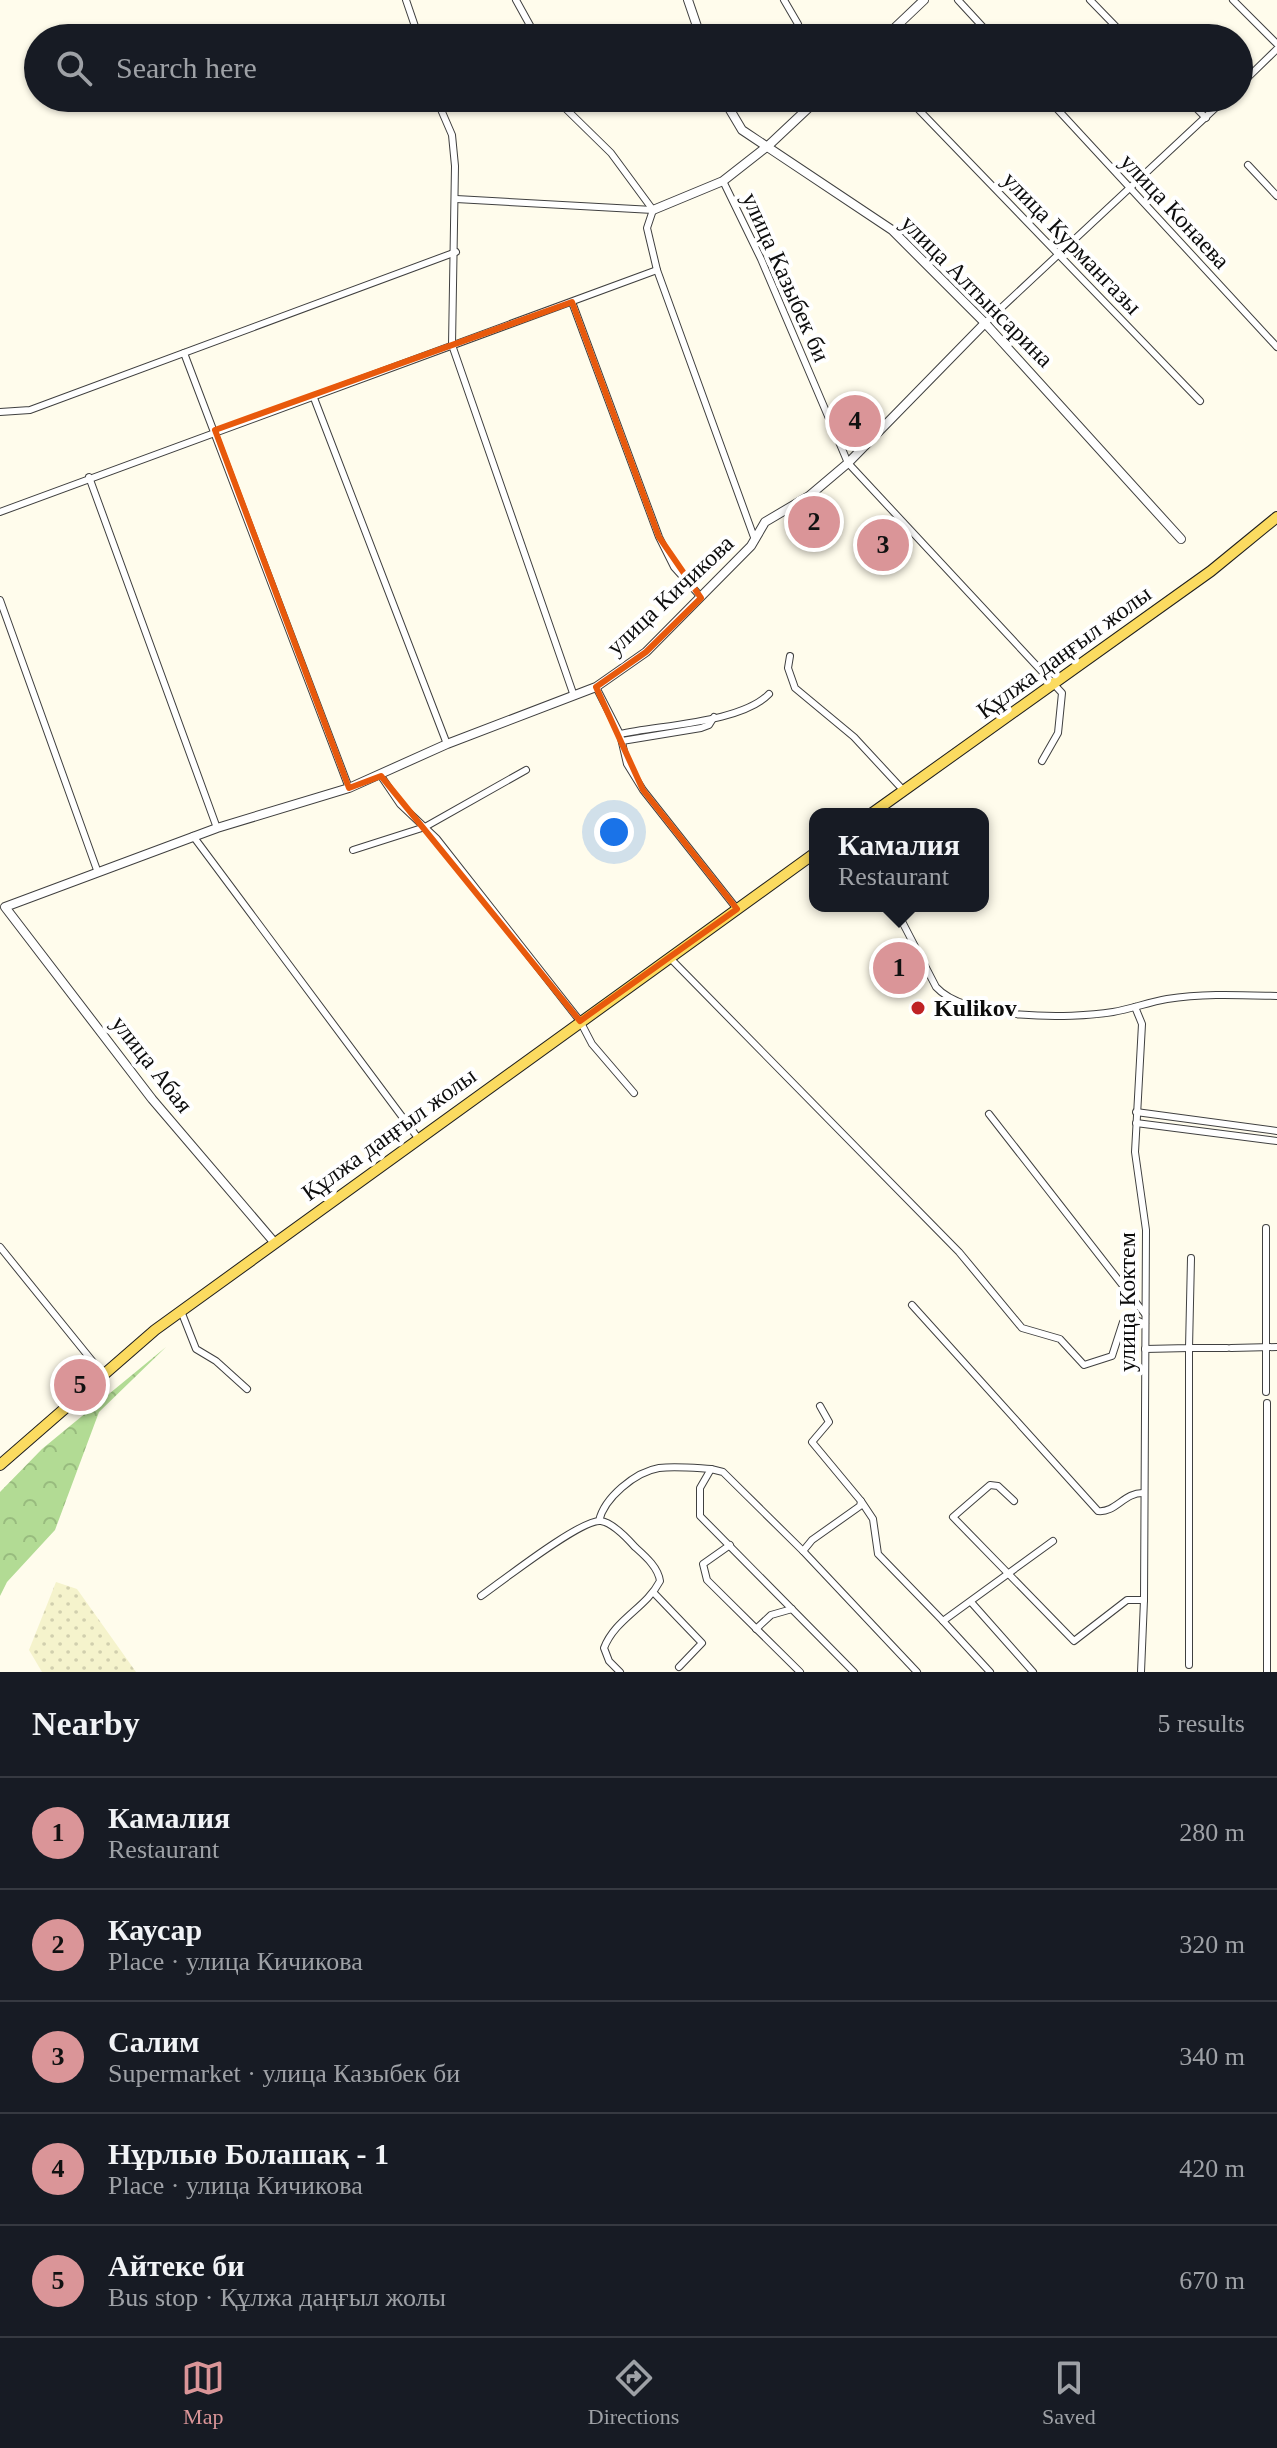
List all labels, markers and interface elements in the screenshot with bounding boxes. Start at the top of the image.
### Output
search box [24,24,1253,112]
icon: search [52,46,96,90]
text: Search here [116,51,257,84]
street label: улица Конаева [1115,148,1235,274]
street label: улица Курмангазы [997,166,1147,320]
street label: улица Казыбек би [737,188,835,366]
street label: улица Алтынсарина [896,210,1059,373]
pin: 4 [829,391,881,451]
pin: 2 [788,492,840,552]
pin: 3 [857,515,909,575]
street label: улица Кичикова [601,530,739,660]
street label: Құлжа даңғыл жолы [972,580,1156,724]
popup [809,808,989,912]
your location [594,812,634,852]
text: Камалия [838,828,960,861]
text: Restaurant [838,862,949,891]
pin: 1 [873,938,925,998]
place label: Kulikov [934,995,1017,1021]
marker: Kulikov [909,999,927,1017]
street label: улица Абая [106,1011,198,1117]
street label: Құлжа даңғыл жолы [297,1062,481,1206]
street label: улица Коктем [1114,1232,1140,1372]
pin: 5 [54,1355,106,1415]
text: Nearby [32,1705,140,1742]
text: 5 results [1158,1709,1245,1738]
text: Камалия [108,1801,230,1834]
text: 1 [52,1818,65,1847]
text: 280 m [1179,1818,1245,1847]
text: Restaurant [108,1835,219,1864]
text: Каусар [108,1913,202,1946]
text: 2 [52,1930,65,1959]
text: 320 m [1179,1930,1245,1959]
text: Place · улица Кичикова [108,1947,363,1976]
text: Салим [108,2025,199,2058]
text: 3 [52,2042,65,2071]
text: 340 m [1179,2042,1245,2071]
text: Supermarket · улица Казыбек би [108,2059,460,2088]
text: Нұрлыө Болашақ - 1 [108,2137,389,2170]
text: 4 [52,2154,65,2183]
text: 420 m [1179,2154,1245,2183]
text: Place · улица Кичикова [108,2171,363,2200]
text: Айтеке би [108,2249,245,2282]
text: 5 [52,2266,65,2295]
text: 670 m [1179,2266,1245,2295]
text: Bus stop · Құлжа даңғыл жолы [108,2283,446,2312]
tab: Map [181,2356,225,2430]
tab: Directions [588,2356,679,2430]
tab: Saved [1042,2356,1096,2430]

